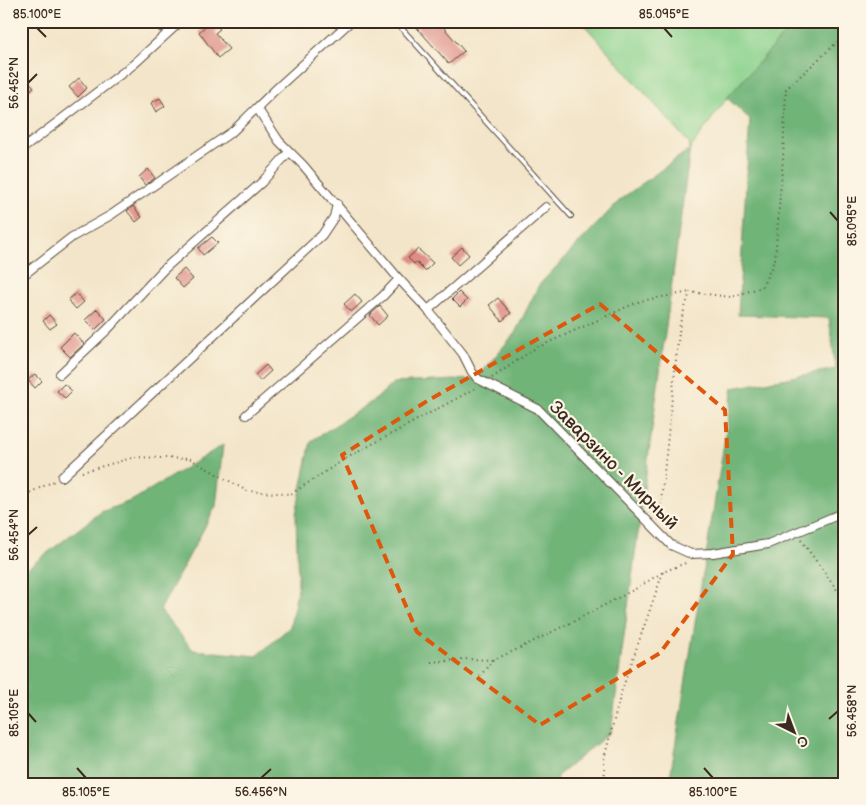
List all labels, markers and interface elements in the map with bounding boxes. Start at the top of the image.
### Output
text: 85.100°E [13,7,61,22]
text: 85.095°E [639,7,689,22]
text: 56.452°N [7,57,22,109]
text: 85.095°E [845,196,860,246]
street label: Заварзино - Мирный [545,397,682,534]
text: 56.454°N [7,509,22,561]
text: 56.458°N [845,685,860,737]
text: 85.105°E [7,689,22,737]
north arrow [768,708,818,758]
text: С [793,732,812,751]
text: 85.105°E [62,785,110,800]
text: 56.456°N [235,785,287,800]
text: 85.100°E [689,785,737,800]

